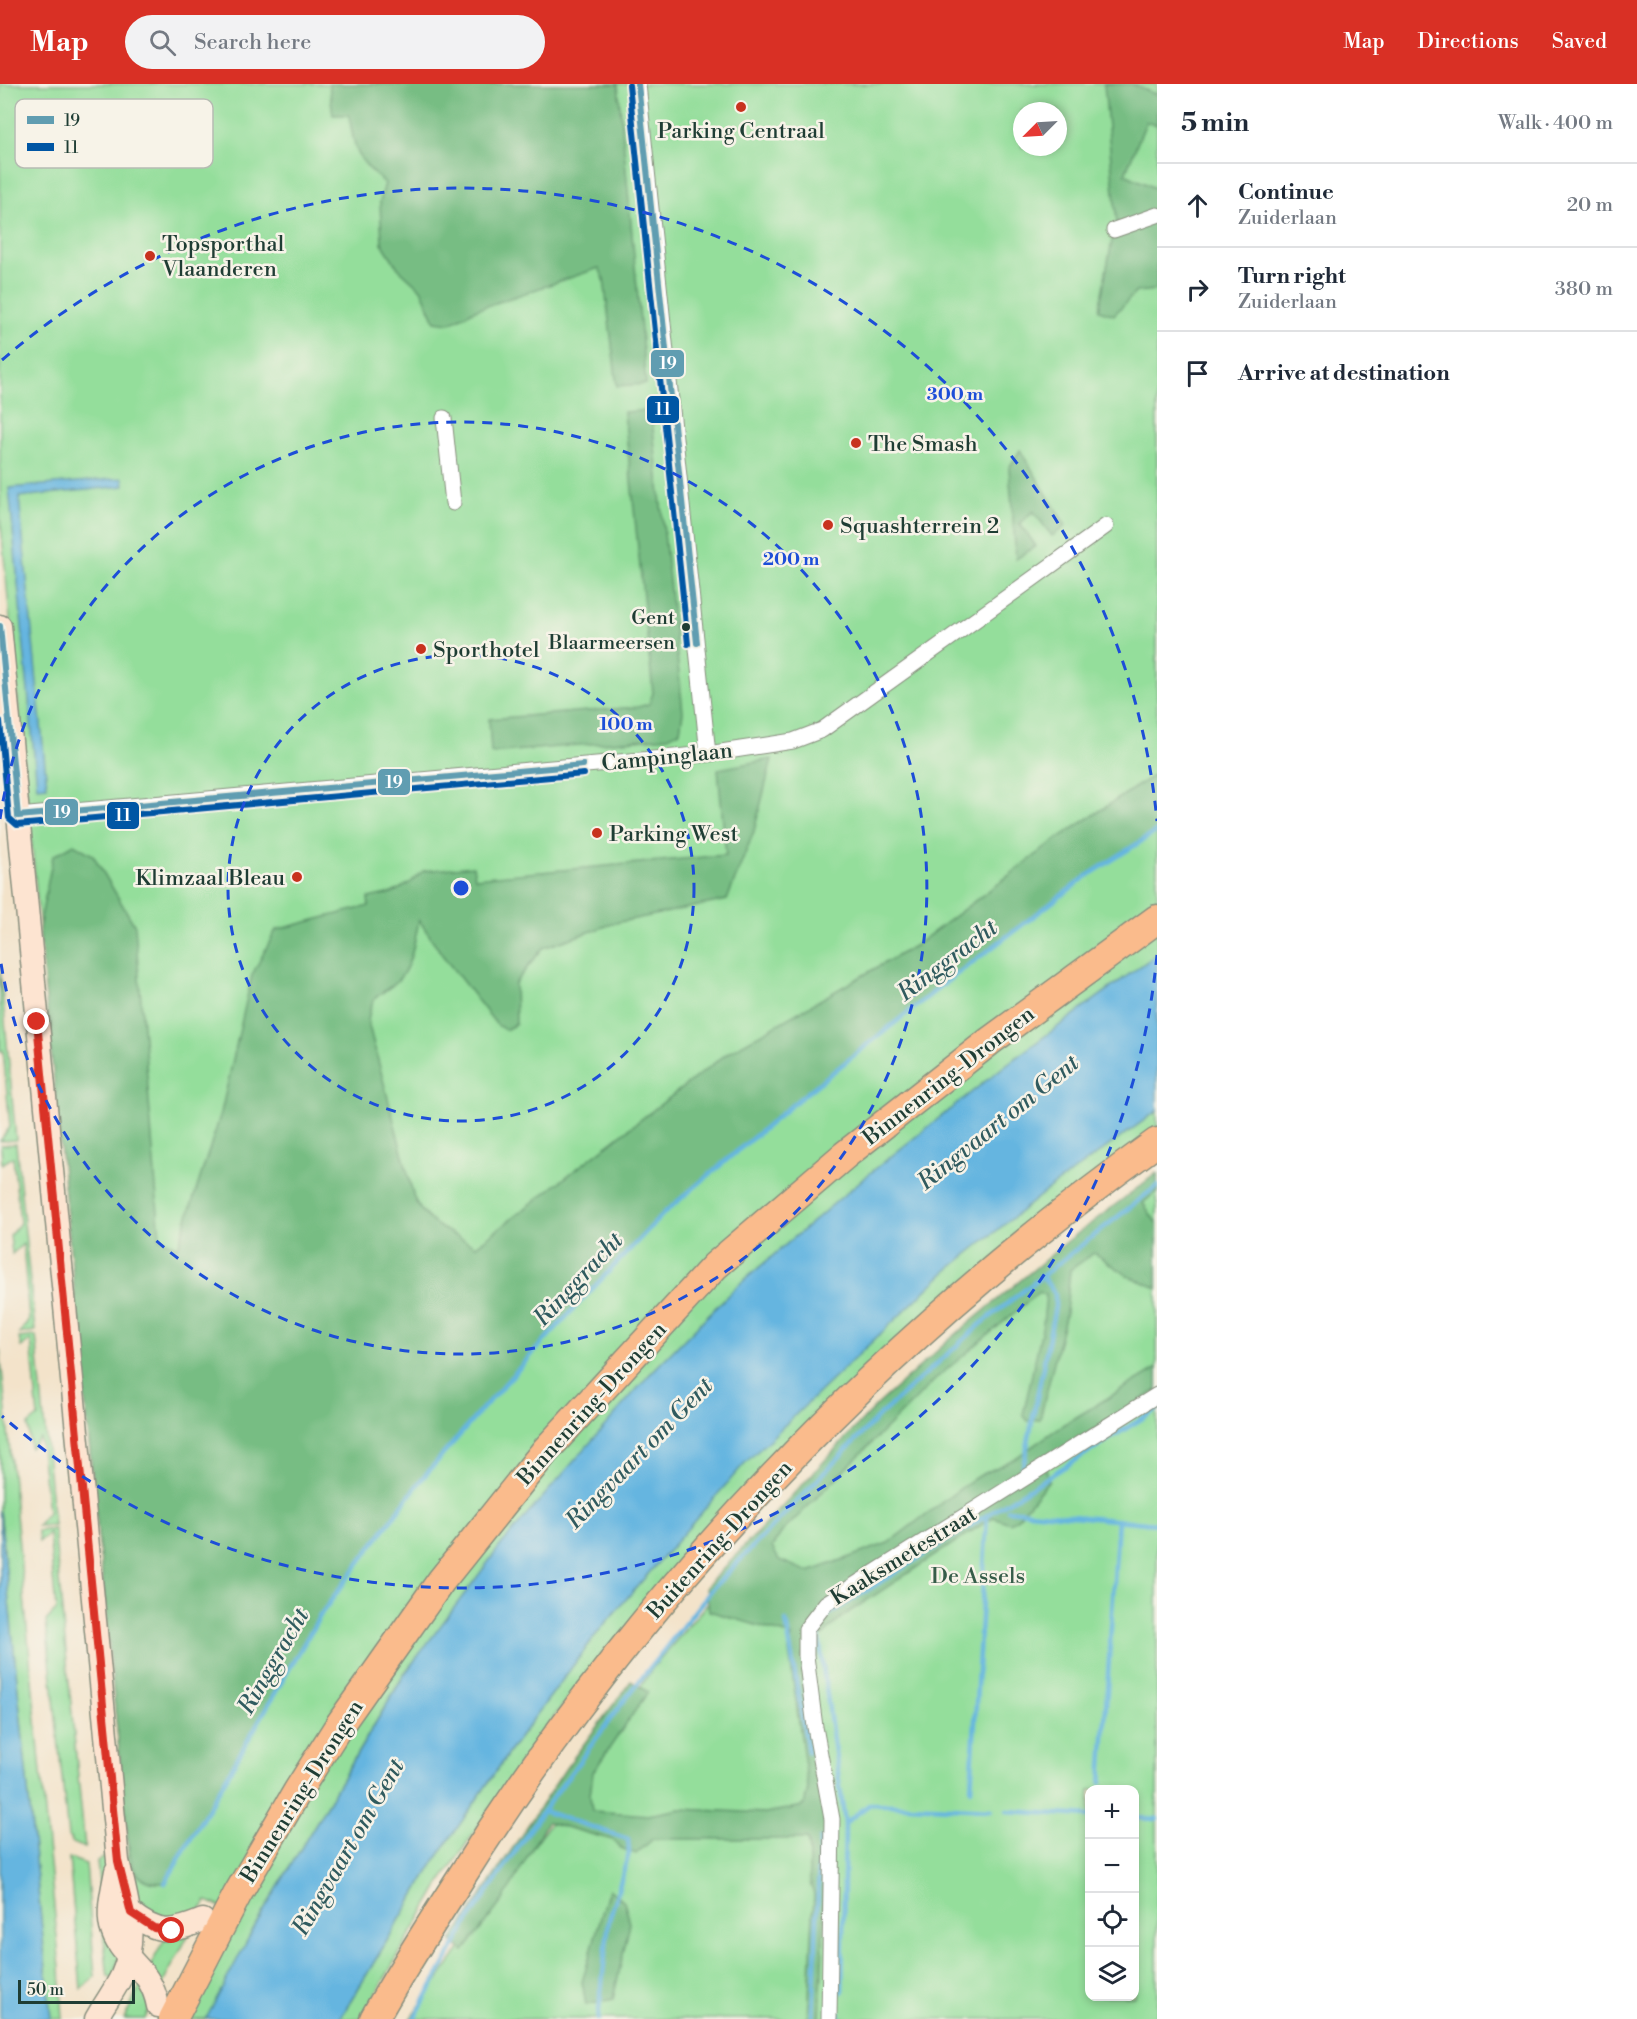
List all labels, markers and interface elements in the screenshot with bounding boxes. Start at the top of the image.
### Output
search box [125,15,545,69]
text: Map [30,25,89,60]
icon: search [146,26,179,59]
text: Search here [194,29,311,56]
text: Map [1343,29,1385,55]
text: Directions [1418,29,1519,55]
text: Saved [1552,29,1607,55]
legend [15,99,213,168]
marker: Parking Centraal [734,100,748,114]
north arrow [1013,102,1067,156]
text: 5 min [1181,107,1249,139]
text: 19 [64,111,80,131]
text: Walk · 400 m [1498,111,1613,136]
place label: Parking Centraal [657,118,825,145]
text: 11 [64,138,78,158]
text: Continue [1238,179,1334,206]
icon: ahead [1181,189,1214,222]
text: 20 m [1567,193,1613,218]
text: Zuiderlaan [1238,206,1337,231]
place label: Topsporthal Vlaanderen [161,231,285,283]
marker: Topsporthal Vlaanderen [143,249,157,263]
text: Turn right [1238,263,1346,290]
icon: right [1181,273,1214,306]
text: 380 m [1555,277,1613,302]
text: Zuiderlaan [1238,290,1337,315]
line badge: 19 [650,349,685,378]
text: 19 [659,354,677,374]
icon: arrive [1181,357,1214,390]
text: Arrive at destination [1238,360,1450,387]
text: 300 m [927,383,984,406]
line badge: 11 [646,395,680,424]
text: 11 [655,400,671,420]
place label: The Smash [868,431,978,458]
marker: The Smash [849,436,863,450]
place label: Squashterrein 2 [840,513,999,540]
marker: Squashterrein 2 [821,518,835,532]
text: 200 m [763,548,820,571]
place label: Gent Blaarmeersen [548,606,675,656]
marker: Gent Blaarmeersen [680,621,692,633]
place label: Sporthotel [433,637,540,664]
marker: Sporthotel [414,642,428,656]
text: 100 m [599,713,653,736]
street label: Campinglaan [600,737,734,778]
line badge: 19 [377,768,411,796]
text: 19 [385,773,403,793]
line badge: 19 [44,798,79,826]
line badge: 11 [106,801,140,830]
text: 19 [53,803,71,823]
text: 11 [115,806,131,826]
place label: Parking West [609,821,739,848]
marker: Parking West [590,826,604,840]
place label: Klimzaal Bleau [135,865,285,892]
marker: Klimzaal Bleau [290,870,304,884]
centre of rings [451,878,471,898]
water label: Ringgracht [891,913,1005,1009]
street label: Binnenring-Drongen [857,1001,1040,1152]
route end [23,1008,49,1034]
water label: Ringvaart om Gent [911,1048,1086,1198]
water label: Ringgracht [527,1225,631,1334]
street label: Binnenring-Drongen [511,1317,673,1492]
water label: Ringvaart om Gent [559,1371,721,1537]
street label: Buitenring-Drongen [641,1455,799,1626]
street label: Kaaksmetestraat [826,1500,982,1612]
park label: De Assels [931,1563,1025,1590]
water label: Ringgracht [231,1602,317,1721]
street label: Binnenring-Drongen [234,1695,370,1889]
water label: Ringvaart om Gent [286,1753,412,1942]
map controls [1085,1785,1139,2001]
button: + [1085,1785,1139,1839]
button: − [1085,1839,1139,1893]
button: locate [1085,1893,1139,1947]
route start [158,1917,184,1943]
button: layers [1085,1947,1139,2001]
scale bar [18,1977,135,2004]
text: 50 m [27,1980,64,2000]

